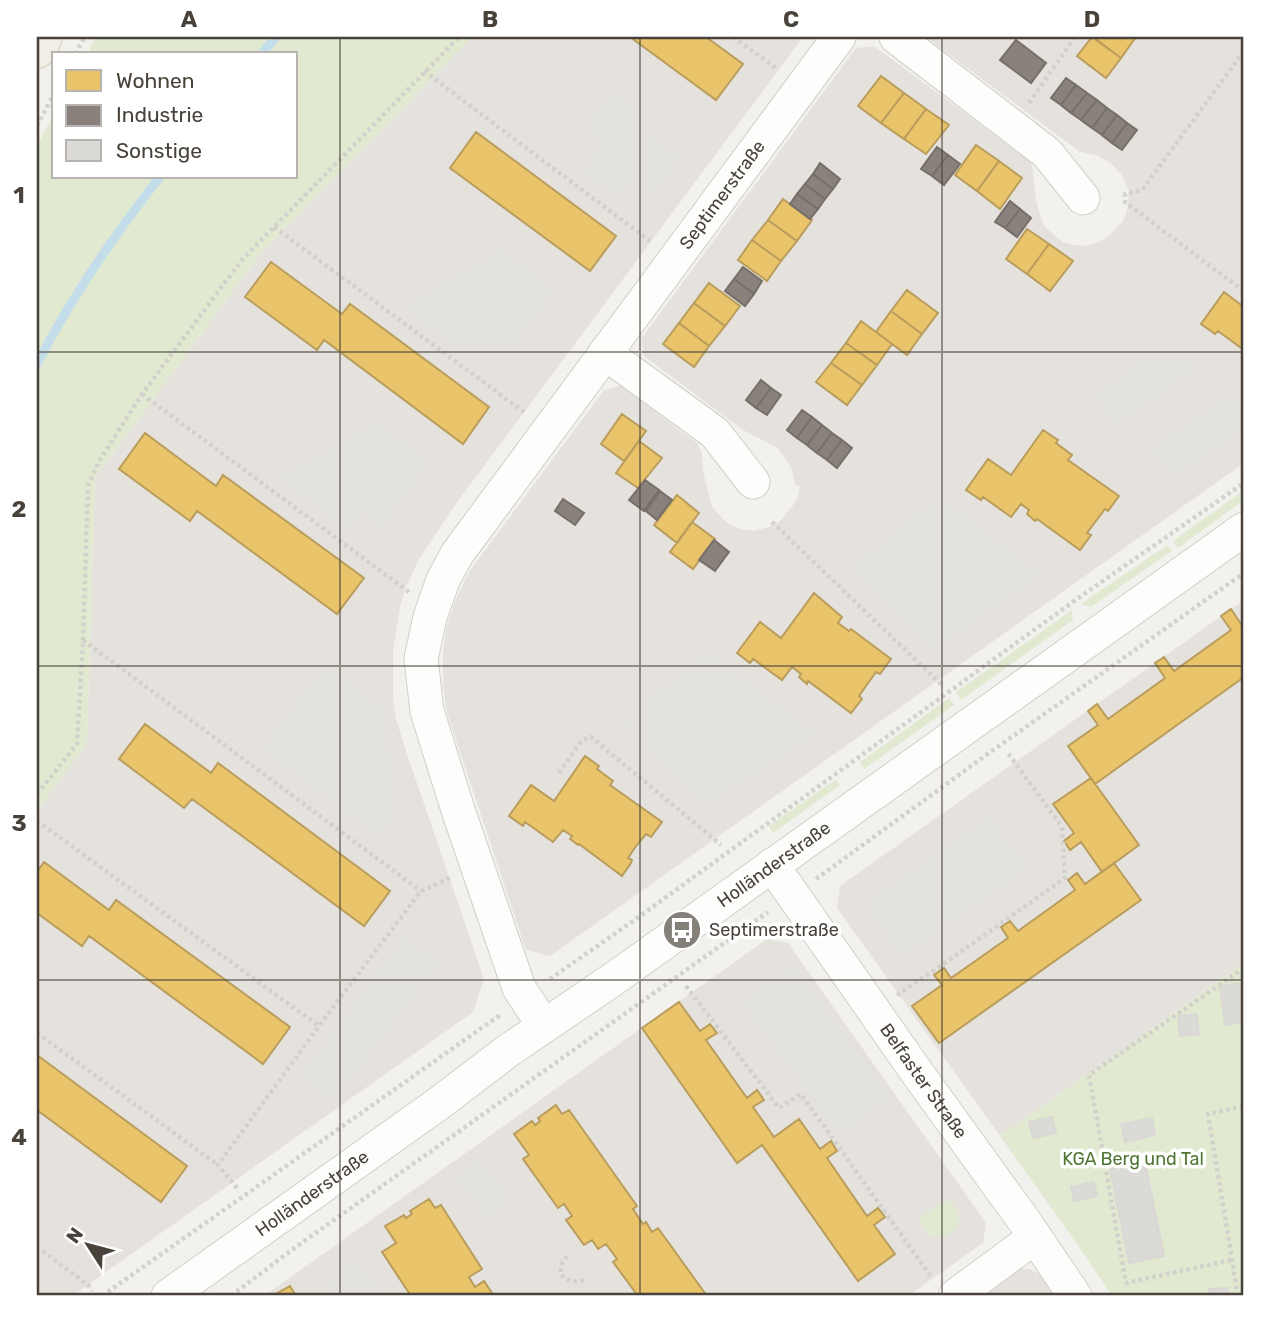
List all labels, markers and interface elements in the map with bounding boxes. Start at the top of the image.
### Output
text: A [181,5,198,33]
text: B [482,5,498,33]
text: C [783,5,799,33]
text: D [1084,5,1100,33]
legend [52,52,298,178]
text: Wohnen [116,68,194,93]
text: Industrie [116,102,203,127]
street label: Septimerstraße [675,136,770,254]
text: Sonstige [116,138,202,163]
text: 1 [13,181,25,209]
text: 2 [12,495,26,523]
text: 3 [11,809,27,837]
street label: Holländerstraße [713,817,835,912]
bus stop icon: Septimerstraße [661,909,703,951]
place label: Septimerstraße [709,919,839,941]
street label: Belfaster Straße [875,1019,972,1143]
text: 4 [11,1123,27,1151]
street label: Holländerstraße [251,1146,373,1241]
park label: KGA Berg und Tal [1062,1148,1204,1170]
north arrow [52,1210,122,1280]
text: N [61,1223,88,1248]

